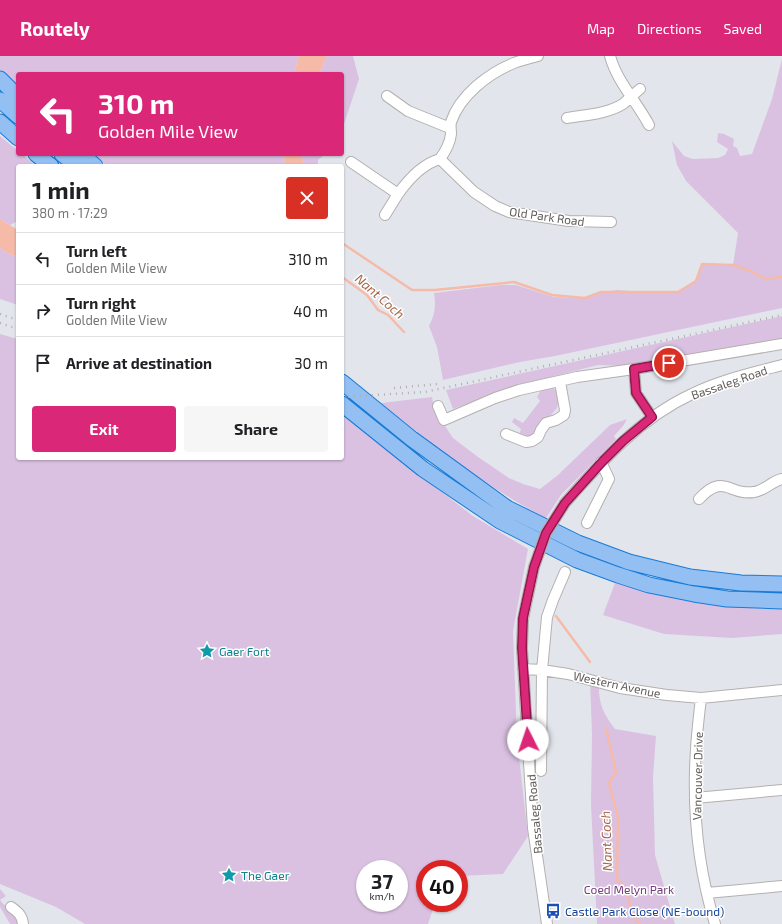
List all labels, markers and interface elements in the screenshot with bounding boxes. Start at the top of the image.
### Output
text: Routely [20,17,90,40]
text: Map [587,20,615,37]
text: Directions [637,20,702,37]
text: Saved [724,20,762,37]
text: 310 m [98,86,174,120]
icon: left [32,88,84,140]
text: Golden Mile View [98,120,238,142]
text: 1 min [32,175,90,204]
button: close [286,177,328,219]
street label: Old Park Road [508,204,586,228]
text: 380 m · 17:29 [32,205,108,221]
text: Turn left [66,242,127,260]
icon: left [32,248,54,270]
text: 310 m [288,250,328,268]
text: Golden Mile View [66,260,167,276]
water label: Nant Coch [352,270,408,322]
text: Turn right [66,294,136,312]
icon: right [32,300,54,322]
text: 40 m [293,302,328,320]
text: Golden Mile View [66,312,167,328]
pin [652,346,686,380]
icon: arrive [32,352,54,374]
icon: arrive [658,352,680,374]
text: Arrive at destination [66,354,212,372]
text: 30 m [294,354,328,372]
street label: Bassaleg Road [689,362,769,402]
button: Exit [32,406,176,452]
button: Share [184,406,328,452]
place icon: Gaer Fort [198,642,216,660]
place label: Gaer Fort [219,644,270,658]
street label: Western Avenue [572,668,662,700]
position arrow [507,719,549,761]
street label: Vancouver Drive [689,732,705,820]
street label: Bassaleg Road [524,774,544,854]
water label: Nant Coch [597,811,615,871]
speed limit sign: 40 [416,860,468,912]
place icon: The Gaer [220,866,238,884]
place label: The Gaer [241,868,290,882]
text: 37 [371,869,393,893]
park label: Coed Melyn Park [584,882,674,896]
text: km/h [370,890,394,902]
bus stop icon: Castle Park Close (NE-bound) [544,902,562,920]
place label: Castle Park Close (NE-bound) [565,904,724,918]

